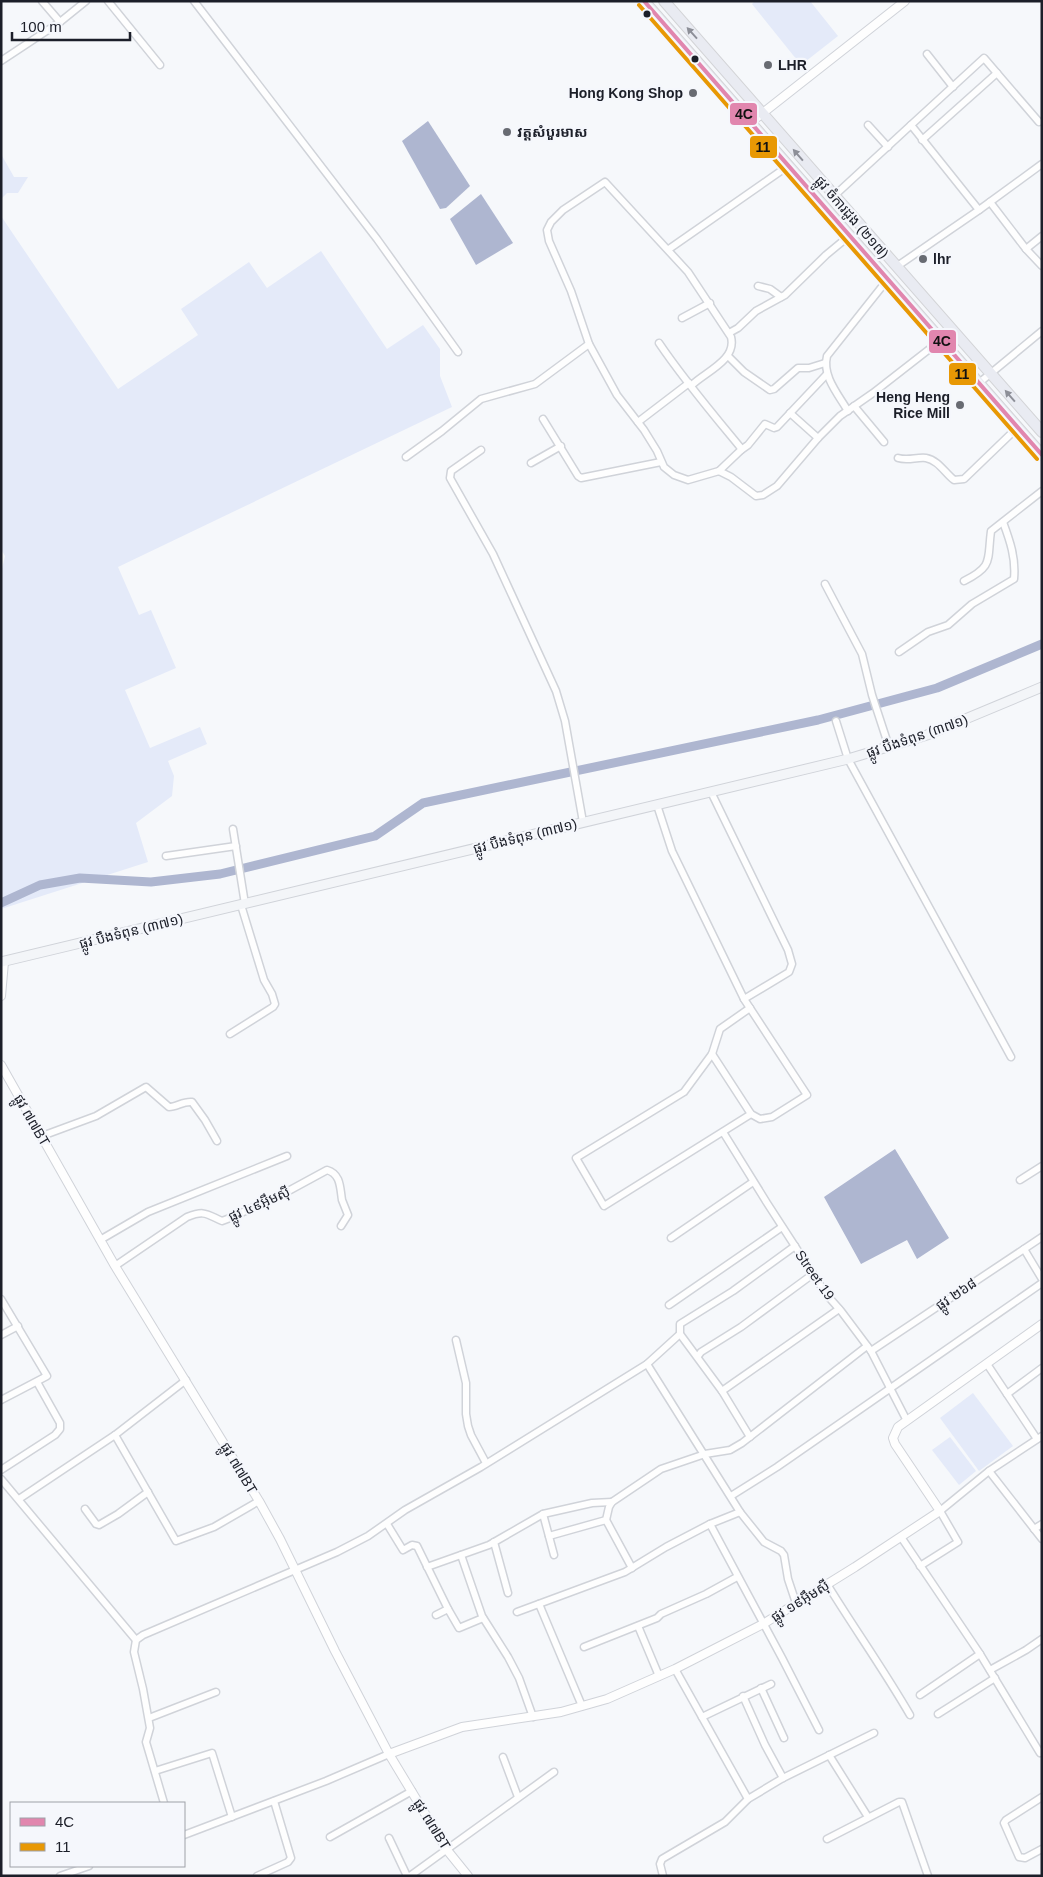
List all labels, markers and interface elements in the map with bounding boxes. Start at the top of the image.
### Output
unlabelled marker [642,9,652,19]
scale bar [12,10,130,42]
text: 100 m [20,18,62,35]
one-way arrow [686,26,697,39]
unlabelled marker [690,54,700,64]
place label: LHR [778,57,807,73]
marker: LHR [762,59,774,71]
place label: Hong Kong Shop [569,85,683,101]
marker: Hong Kong Shop [687,87,699,99]
line badge: 4C [729,102,758,126]
text: 4C [735,106,753,122]
place label: វត្តសំបួរមាស [517,124,588,141]
marker: វត្តសំបួរមាស [501,126,513,138]
line badge: 11 [749,135,778,159]
text: 11 [756,139,771,155]
one-way arrow [792,150,804,162]
street label: ផ្លូវ ចំការដូង (២១៧) [809,172,892,264]
place label: lhr [933,251,951,267]
marker: lhr [917,253,929,265]
line badge: 4C [928,329,957,354]
text: 4C [933,333,951,349]
line badge: 11 [948,362,977,386]
text: 11 [955,366,970,382]
place label: Heng Heng Rice Mill [876,389,950,421]
one-way arrow [1004,389,1015,402]
marker: Heng Heng Rice Mill [954,399,966,411]
street label: ផ្លូវ បឹងទំពុន (៣៧១) [864,711,971,765]
street label: ផ្លូវ បឹងទំពុន (៣៧១) [471,815,580,861]
street label: ផ្លូវ បឹងទំពុន (៣៧១) [77,910,186,956]
street label: ផ្លូវ ៧៧BT [7,1091,53,1151]
street label: ផ្លូវ ៤៩អ៊ឹមស៊ី [226,1183,294,1228]
street label: Street 19 [792,1247,838,1303]
street label: ផ្លូវ ២៦៨ [933,1275,982,1317]
street label: ផ្លូវ ៧៧BT [214,1439,261,1499]
street label: ផ្លូវ ១៩អ៊ឹមស៊ី [768,1577,834,1629]
street label: ផ្លូវ ៧៧BT [407,1796,454,1855]
legend [10,1802,185,1867]
text: 4C [55,1813,74,1830]
text: 11 [55,1838,71,1855]

